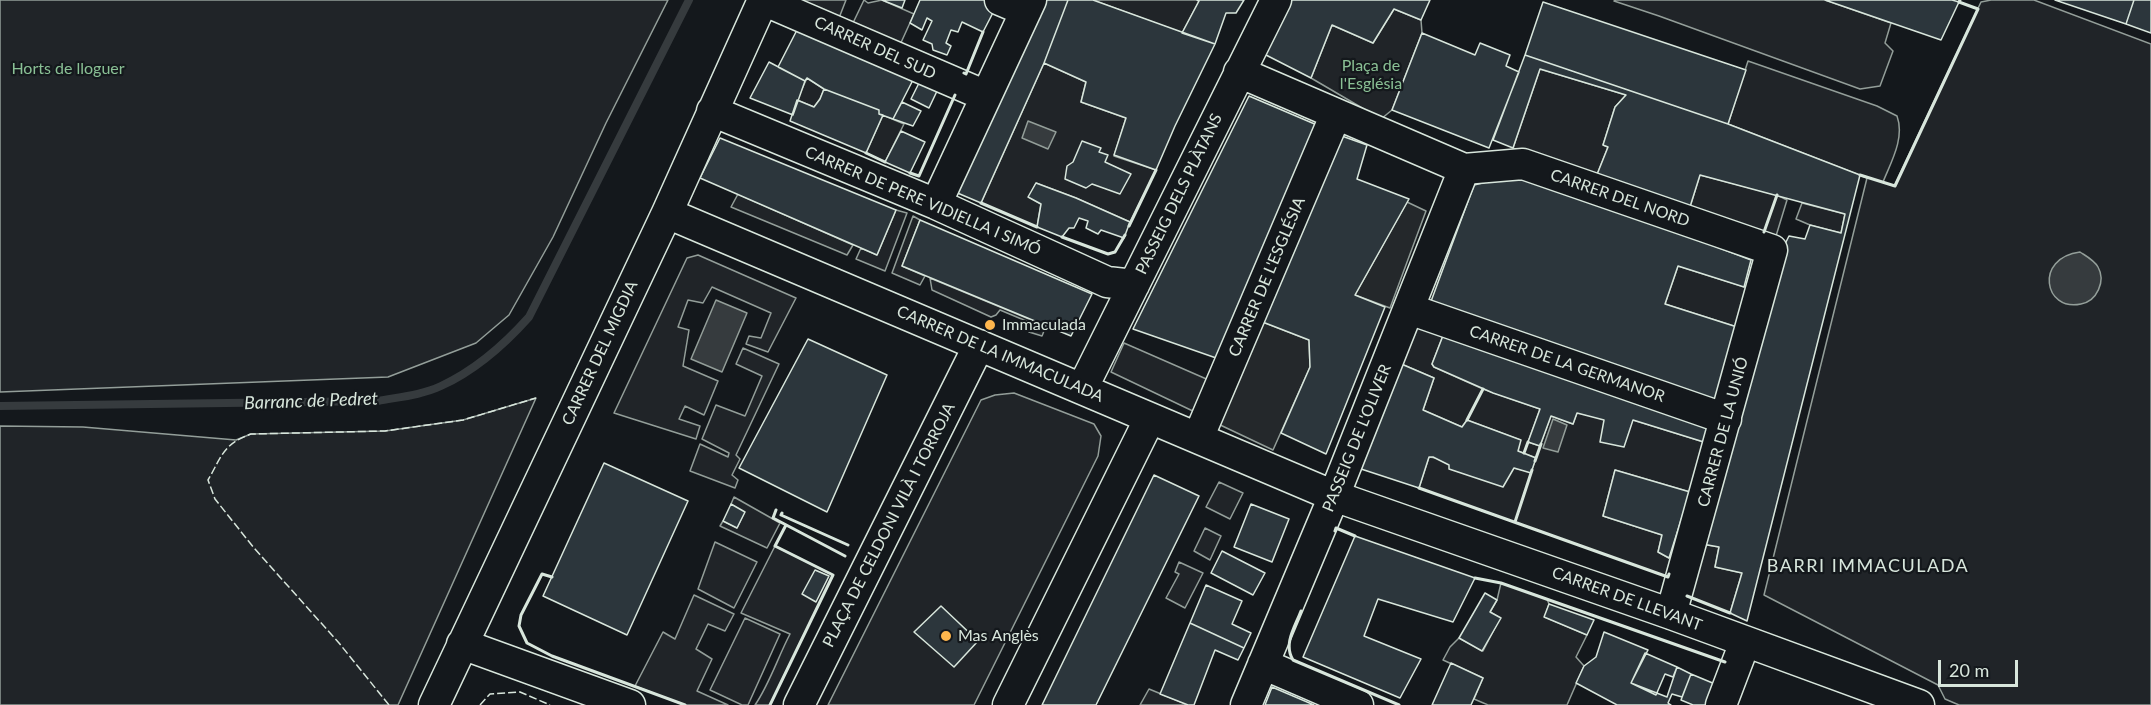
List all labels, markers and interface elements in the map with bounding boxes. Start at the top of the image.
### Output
street label: CARRER DEL SUD [811,13,939,83]
park label: Plaça de l'Església [1340,56,1402,94]
park label: Horts de lloguer [11,59,125,79]
street label: PASSEIG DELS PLÀTANS [1132,110,1226,278]
street label: CARRER DE PERE VIDIELLA I SIMÓ [802,142,1044,260]
street label: CARRER DEL NORD [1548,165,1692,231]
street label: CARRER DE L'ESGLÉSIA [1225,194,1309,360]
street label: CARRER DEL MIGDIA [558,278,642,428]
street label: CARRER DE LA IMMACULADA [894,302,1106,406]
place label: Immaculada [1002,315,1086,335]
marker: Immaculada [983,318,997,332]
street label: CARRER DE LA GERMANOR [1467,322,1667,406]
street label: CARRER DE LA UNIÓ [1694,355,1752,509]
street label: PASSEIG DE L'OLIVER [1319,361,1395,515]
water label: Barranc de Pedret [244,388,378,414]
street label: PLAÇA DE CELDONI VILÀ I TORROJA [819,400,959,650]
district label: BARRI IMMACULADA [1767,555,1969,577]
street label: CARRER DE LLEVANT [1549,563,1705,635]
place label: Mas Anglès [958,626,1039,646]
marker: Mas Anglès [939,629,953,643]
scale bar [1941,648,2020,686]
text: 20 m [1949,659,1989,681]

